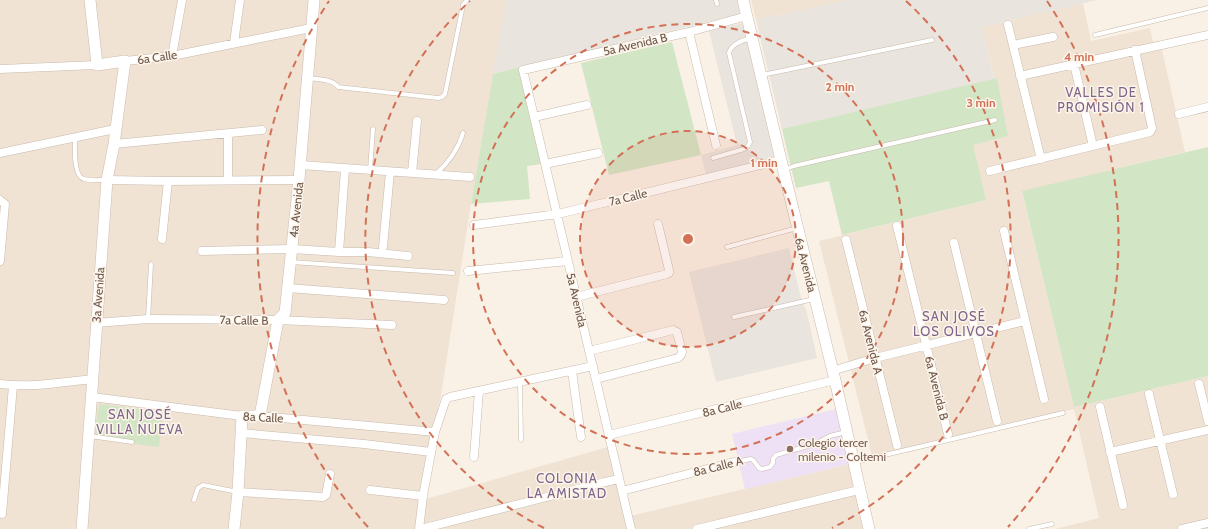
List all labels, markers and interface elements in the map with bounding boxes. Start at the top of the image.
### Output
street label: 5a Avenida B [601,29,669,59]
street label: 6a Calle [136,47,178,67]
text: 4 min [1064,49,1094,64]
text: 2 min [826,79,854,94]
district label: VALLES DE PROMISIÓN 1 [1057,84,1145,115]
text: 3 min [966,95,996,110]
text: 1 min [750,155,778,170]
street label: 4a Avenida [286,181,306,239]
street label: 7a Calle [607,185,649,209]
centre of rings [681,232,695,246]
street label: 6a Avenida [792,236,820,294]
street label: 3a Avenida [89,267,107,323]
street label: 5a Avenida [563,271,591,329]
district label: SAN JOSÉ LOS OLIVOS [913,307,995,339]
street label: 6a Avenida A [856,308,886,376]
street label: 7a Calle B [219,312,269,328]
street label: 6a Avenida B [922,354,952,422]
street label: 8a Calle [700,396,744,420]
district label: SAN JOSÉ VILLA NUEVA [96,405,184,437]
street label: 8a Calle [242,408,284,426]
place label: Colegio tercer milenio - Coltemi [798,435,886,464]
marker: Colegio tercer milenio - Coltemi [785,444,795,454]
street label: 8a Calle A [692,452,745,479]
district label: COLONIA LA AMISTAD [527,470,607,501]

